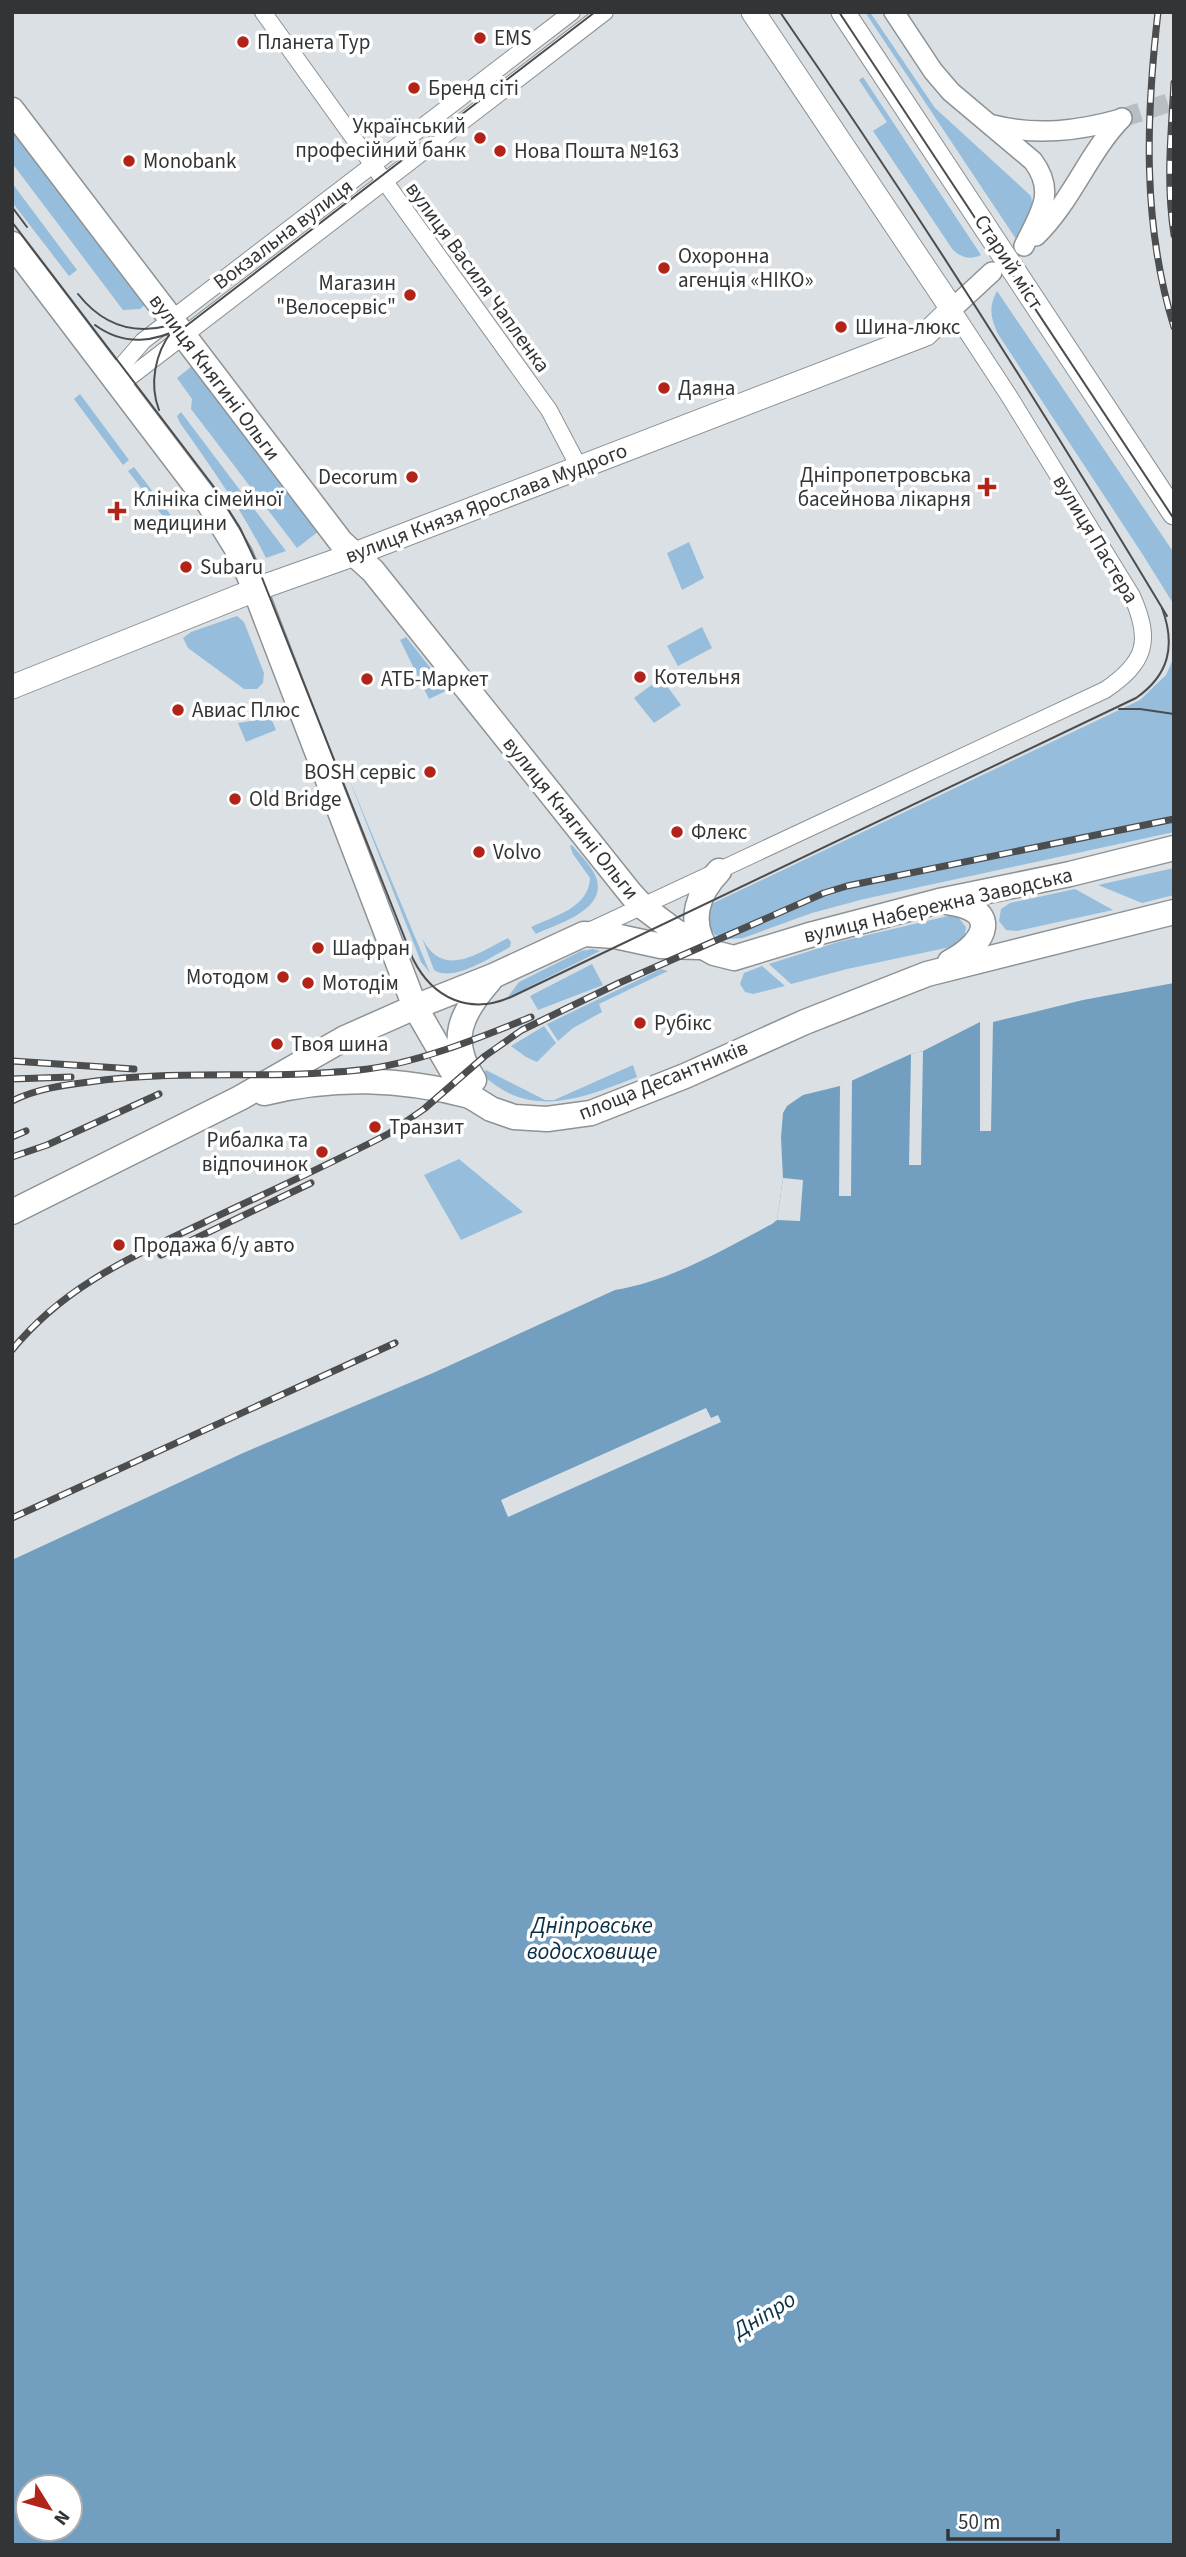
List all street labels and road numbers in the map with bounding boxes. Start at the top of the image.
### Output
street label: Вокзальна вулиця [207,171,359,297]
street label: вулиця Василя Чапленка [398,175,558,379]
street label: Старий міст [967,208,1051,316]
street label: вулиця Княгині Ольги [142,287,288,467]
street label: вулиця Князя Ярослава Мудрого [341,435,631,571]
street label: вулиця Пастера [1046,469,1146,609]
street label: вулиця Княгині Ольги [496,730,646,906]
street label: вулиця Набережна Заводська [801,859,1075,951]
street label: площа Десантників [574,1032,752,1128]

